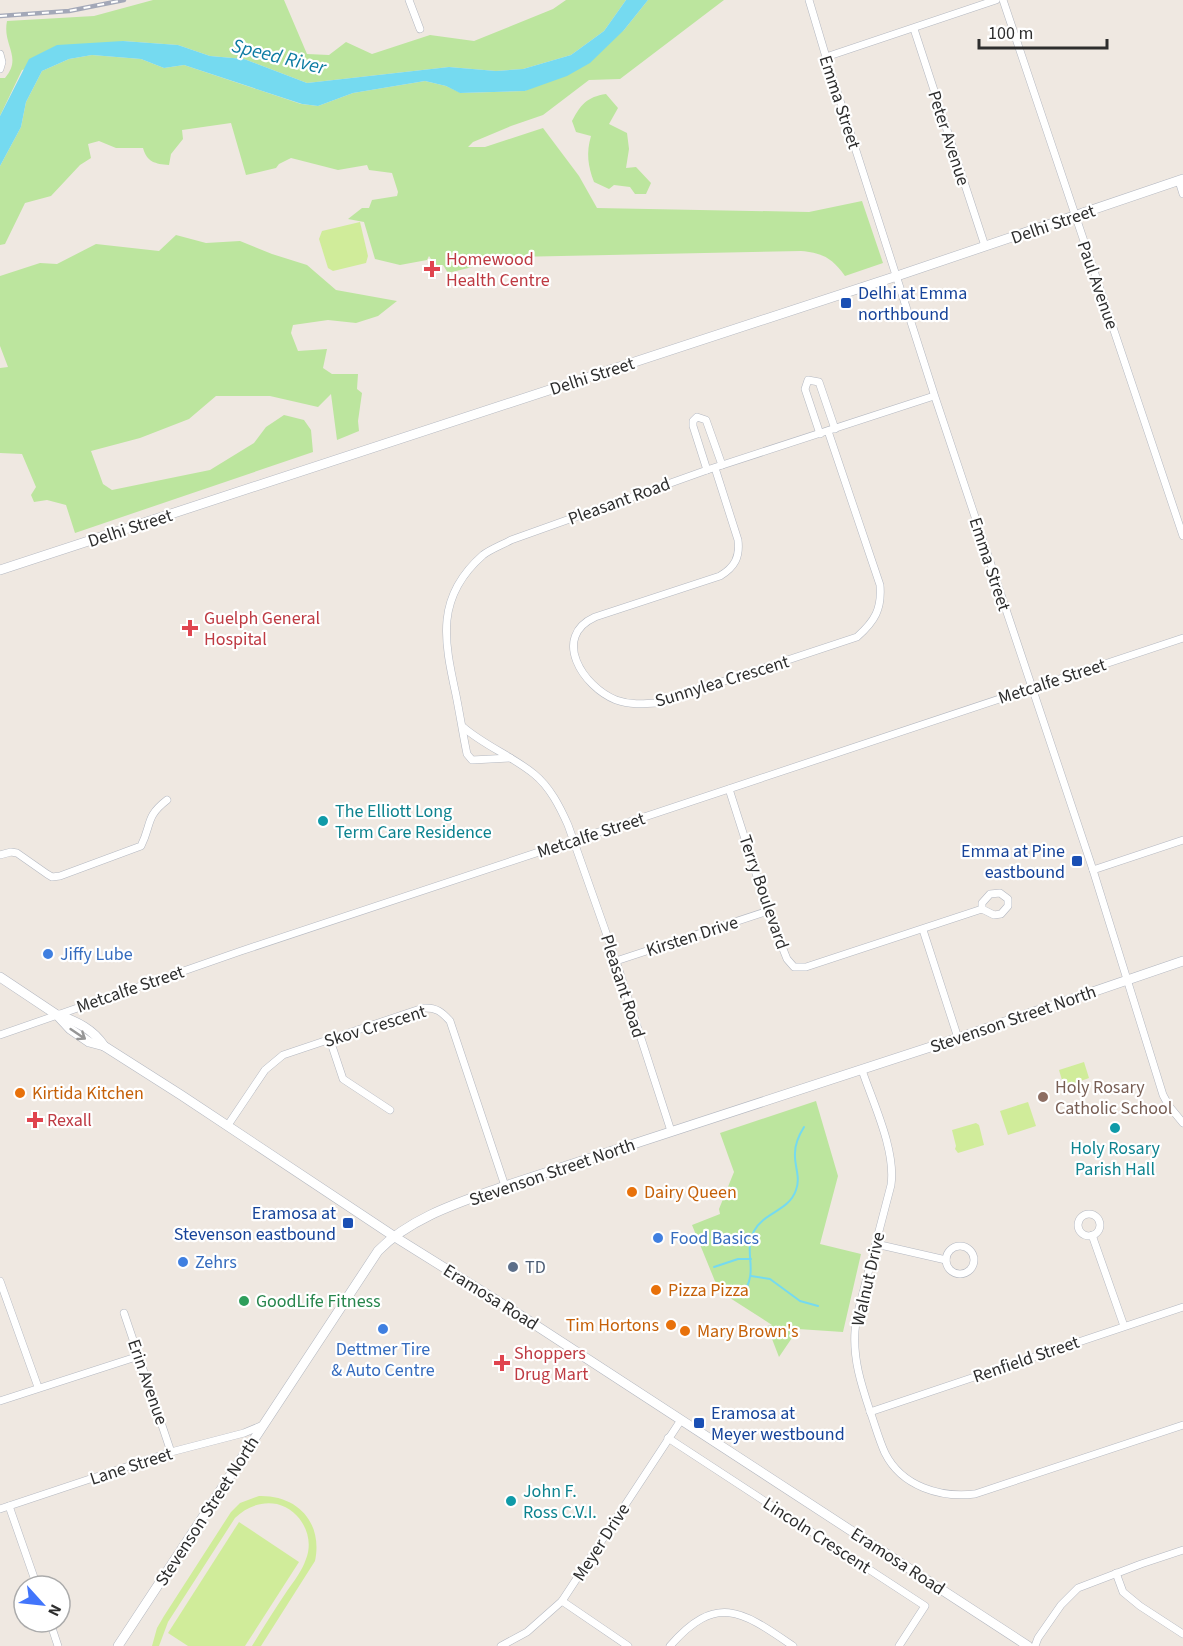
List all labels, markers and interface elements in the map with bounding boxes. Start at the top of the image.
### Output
scale bar [979,12,1106,50]
text: 100 m [988,21,1033,46]
water label: Speed River [229,32,330,82]
street label: Emma Street [813,52,866,152]
street label: Peter Avenue [921,87,976,189]
street label: Delhi Street [1008,198,1099,251]
street label: Paul Avenue [1071,238,1124,333]
place label: Homewood Health Centre [446,247,550,293]
marker: Homewood Health Centre [423,260,441,278]
place label: Delhi at Emma northbound [858,281,967,327]
marker: Delhi at Emma northbound [839,296,853,310]
street label: Delhi Street [547,351,638,402]
street label: Pleasant Road [564,471,674,532]
street label: Delhi Street [85,503,176,554]
street label: Emma Street [963,514,1016,614]
place label: Guelph General Hospital [204,606,320,652]
marker: Guelph General Hospital [181,619,199,637]
street label: Sunnylea Crescent [652,649,792,714]
street label: Metcalfe Street [995,652,1109,711]
place label: The Elliott Long Term Care Residence [335,799,492,845]
street label: Metcalfe Street [534,806,648,865]
marker: The Elliott Long Term Care Residence [316,814,330,828]
street label: Terry Boulevard [732,832,795,953]
place label: Emma at Pine eastbound [961,839,1065,885]
marker: Emma at Pine eastbound [1070,854,1084,868]
street label: Kirsten Drive [643,910,741,963]
street label: Pleasant Road [594,931,651,1041]
place label: Jiffy Lube [60,942,133,967]
marker: Jiffy Lube [41,947,55,961]
street label: Metcalfe Street [73,959,187,1020]
street label: Stevenson Street North [927,979,1100,1060]
street label: Skov Crescent [321,999,429,1054]
one-way arrow [69,1029,86,1041]
place label: Holy Rosary Catholic School [1055,1075,1172,1121]
place label: Kirtida Kitchen [32,1081,144,1106]
marker: Kirtida Kitchen [13,1086,27,1100]
marker: Holy Rosary Catholic School [1036,1090,1050,1104]
place label: Rexall [47,1108,92,1133]
marker: Rexall [28,1113,42,1127]
marker: Holy Rosary Parish Hall [1108,1121,1122,1135]
street label: Stevenson Street North [466,1132,639,1213]
place label: Holy Rosary Parish Hall [1070,1136,1160,1182]
place label: Dairy Queen [644,1180,737,1205]
marker: Dairy Queen [625,1185,639,1199]
place label: Eramosa at Stevenson eastbound [174,1201,336,1247]
marker: Eramosa at Stevenson eastbound [341,1216,355,1230]
place label: Food Basics [670,1226,759,1251]
street label: Walnut Drive [846,1230,891,1329]
marker: Food Basics [651,1231,665,1245]
place label: Zehrs [195,1250,237,1275]
marker: Zehrs [176,1255,190,1269]
place label: TD [525,1255,546,1280]
street label: Eramosa Road [438,1258,543,1337]
marker: TD [506,1260,520,1274]
place label: Pizza Pizza [668,1278,749,1303]
marker: Pizza Pizza [649,1283,663,1297]
place label: GoodLife Fitness [256,1289,381,1314]
marker: GoodLife Fitness [237,1294,251,1308]
place label: Tim Hortons [566,1313,659,1338]
marker: Tim Hortons [664,1318,678,1332]
place label: Mary Brown's [697,1319,799,1344]
marker: Dettmer Tire & Auto Centre [376,1322,390,1336]
marker: Mary Brown's [678,1324,692,1338]
street label: Renfield Street [970,1330,1083,1389]
street label: Erin Avenue [121,1336,174,1428]
place label: Dettmer Tire & Auto Centre [331,1337,435,1383]
place label: Shoppers Drug Mart [514,1341,588,1387]
marker: Shoppers Drug Mart [495,1356,509,1370]
place label: Eramosa at Meyer westbound [711,1401,845,1447]
marker: Eramosa at Meyer westbound [692,1416,706,1430]
street label: Stevenson Street North [150,1431,265,1591]
street label: Lane Street [87,1441,176,1492]
place label: John F. Ross C.V.I. [523,1479,597,1525]
street label: Lincoln Crescent [758,1491,876,1580]
marker: John F. Ross C.V.I. [504,1494,518,1508]
street label: Meyer Drive [567,1498,636,1586]
street label: Eramosa Road [846,1522,950,1601]
north arrow [12,1574,72,1634]
text: N [42,1601,67,1620]

